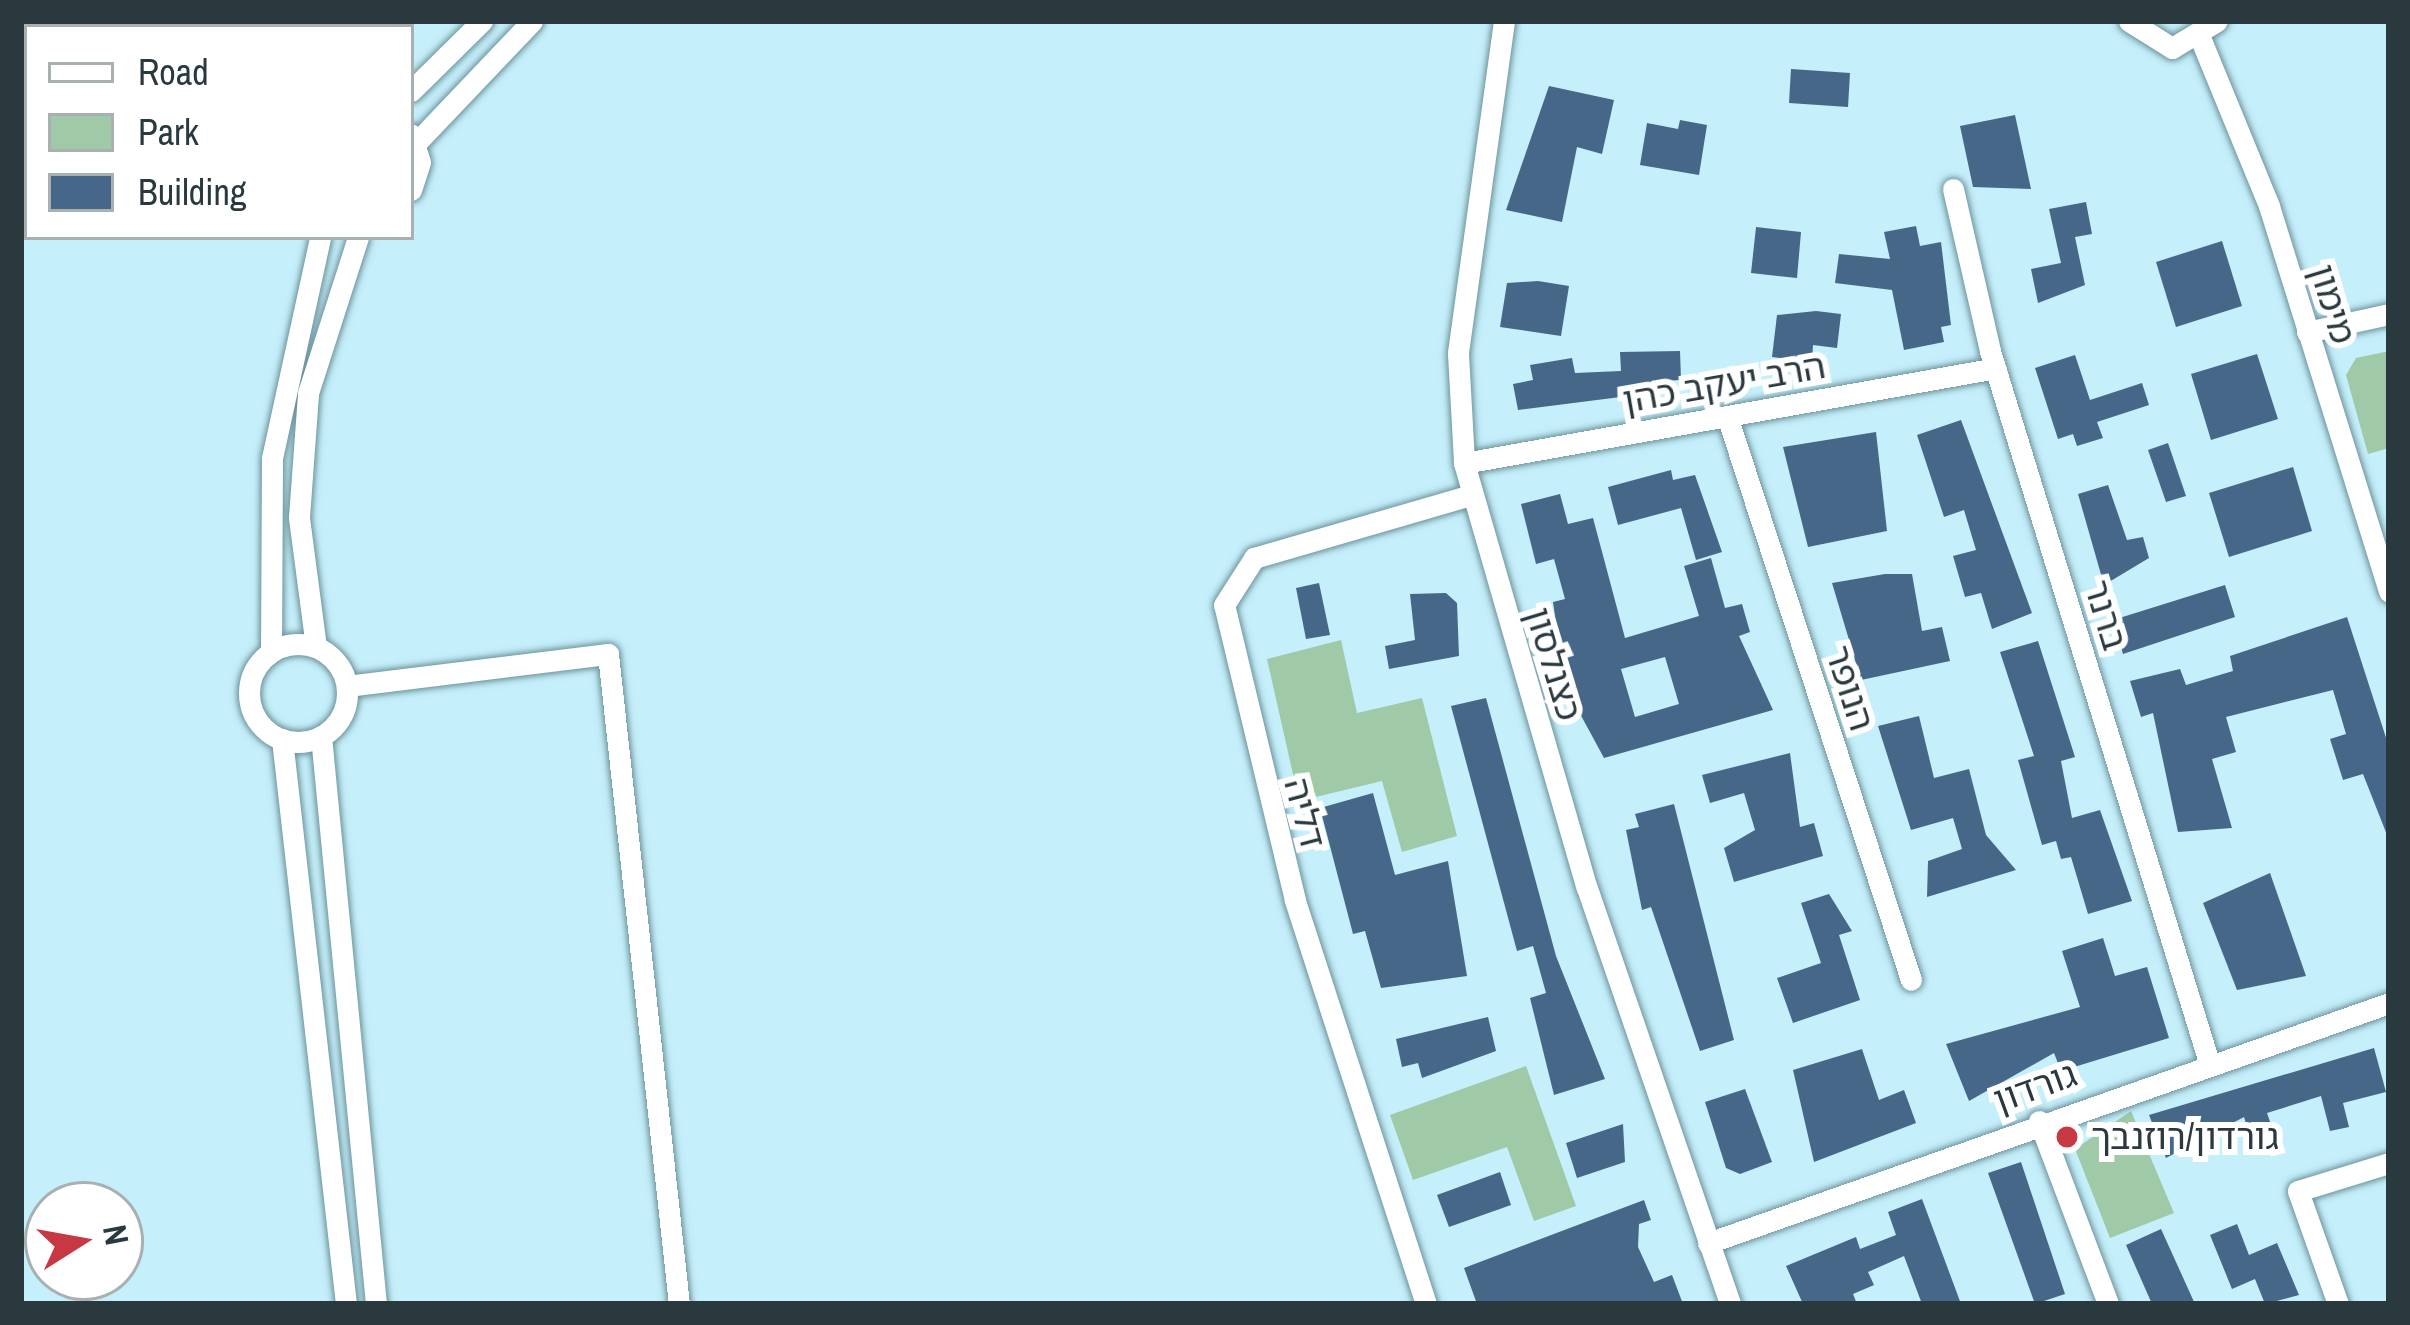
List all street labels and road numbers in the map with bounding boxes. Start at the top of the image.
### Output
street label: מימון [2301,259,2365,349]
street label: הרב יעקב כהן [1619,344,1829,422]
street label: ברנר [2075,575,2137,655]
street label: כצנלסון [1516,602,1592,726]
street label: הנופר [1816,640,1884,736]
street label: דליה [1275,773,1335,853]
street label: גורדון [1988,1052,2082,1122]

